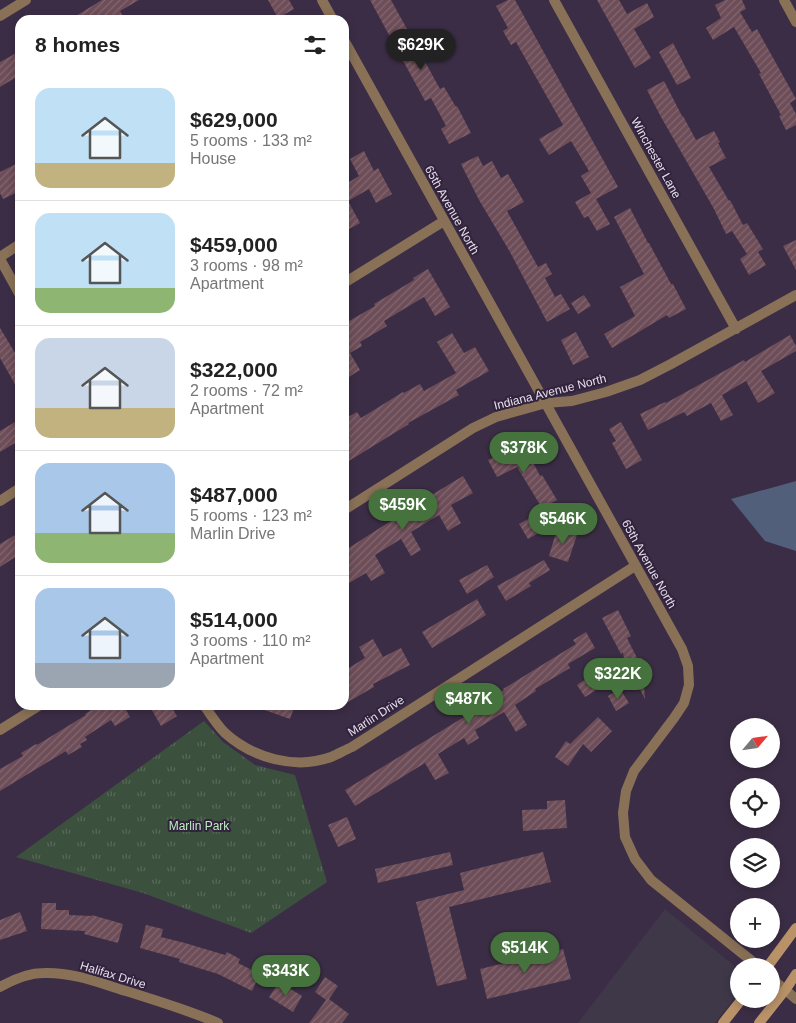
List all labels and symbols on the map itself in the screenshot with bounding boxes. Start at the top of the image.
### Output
pin: $629K [386,28,456,71]
street label: Winchester Lane [628,115,684,201]
street label: 65th Avenue North [422,163,482,257]
street label: Indiana Avenue North [492,371,608,413]
pin: $378K [489,432,559,474]
pin: $459K [368,488,438,531]
pin: $546K [528,502,598,545]
street label: 65th Avenue North [619,517,679,611]
pin: $322K [583,658,653,700]
pin: $487K [434,682,504,725]
street label: Marlin Drive [345,693,407,739]
north arrow [730,718,780,768]
park label: Marlin Park [169,819,230,833]
pin: $514K [490,932,560,974]
pin: $343K [251,954,321,997]
street label: Halifax Drive [78,958,148,992]

